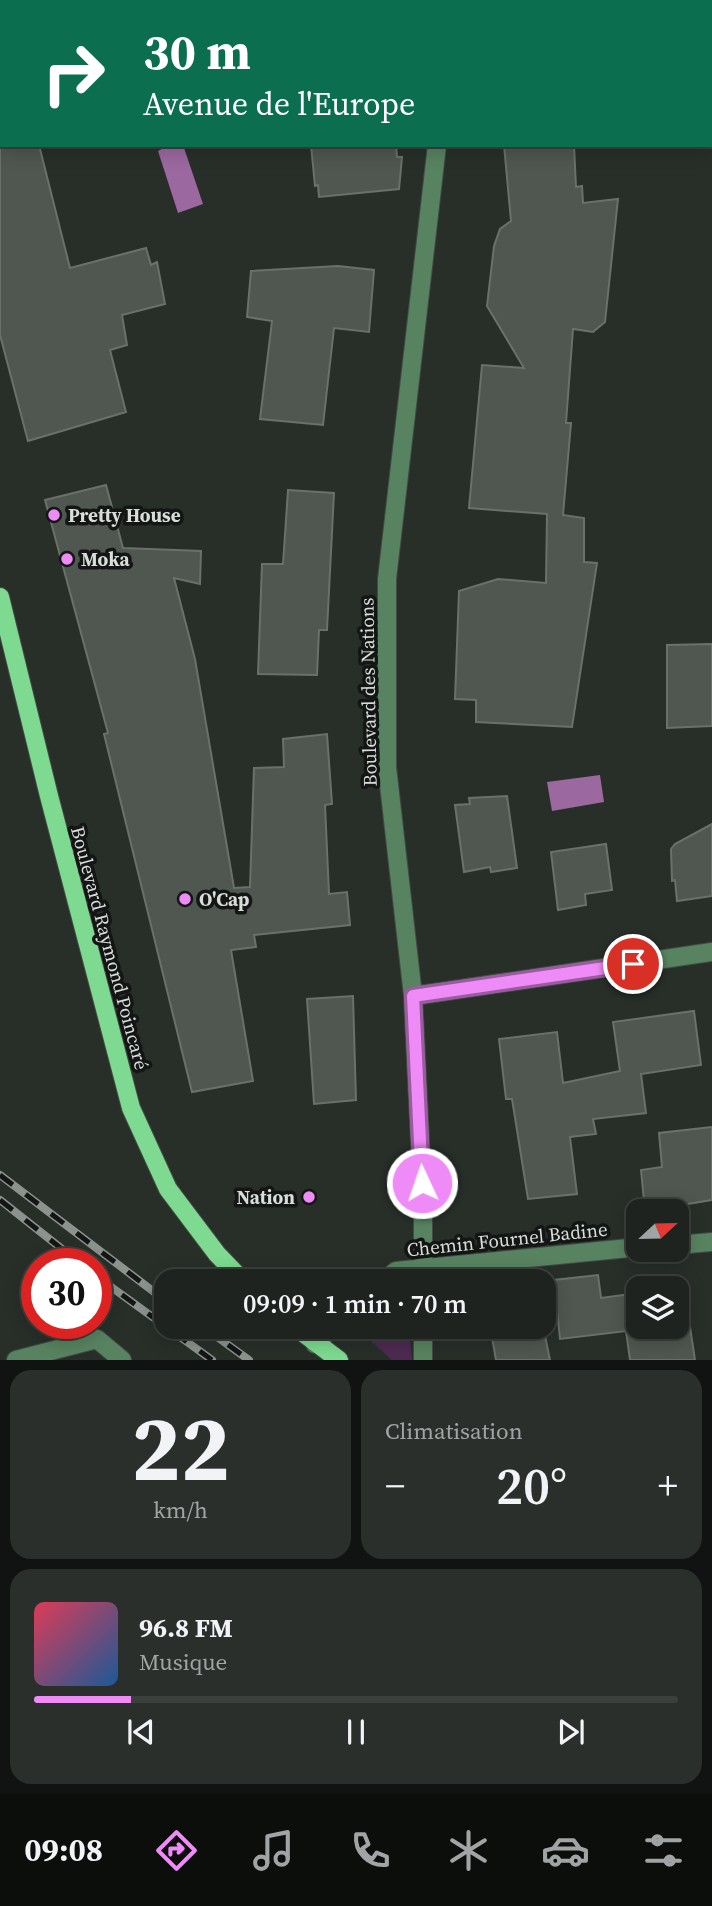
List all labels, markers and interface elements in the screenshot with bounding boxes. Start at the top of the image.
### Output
text: 30 m [143,18,251,85]
icon: right [28,28,119,119]
text: Avenue de l'Europe [143,82,415,126]
place label: Pretty House [68,502,181,528]
marker: Pretty House [46,507,62,523]
place label: Moka [81,546,130,572]
marker: Moka [59,551,75,567]
street label: Boulevard des Nations [353,597,383,787]
street label: Boulevard Raymond Poincaré [65,823,155,1073]
place label: O'Cap [199,886,250,912]
marker: O'Cap [177,891,193,907]
pin [603,934,663,994]
icon: arrive [614,945,652,983]
position arrow [385,1146,459,1220]
place label: Nation [237,1184,295,1210]
marker: Nation [301,1189,317,1205]
north arrow [626,1199,690,1262]
map controls [626,1199,689,1339]
street label: Chemin Fournel Badine [405,1216,609,1262]
speed limit sign: 30 [21,1248,112,1339]
button: layers [626,1276,689,1339]
text: 09:09 · 1 min · 70 m [243,1286,467,1322]
text: 22 [131,1386,230,1510]
text: Climatisation [385,1415,523,1447]
text: 20° [496,1450,567,1521]
text: − [385,1460,405,1512]
text: + [658,1460,678,1512]
text: km/h [153,1494,208,1526]
text: 96.8 FM [139,1610,233,1646]
text: Musique [139,1646,227,1678]
icon: previous [122,1713,160,1751]
icon: pause [337,1713,375,1751]
icon: next [552,1713,590,1751]
icon: directions [152,1826,201,1875]
icon: music [249,1826,298,1875]
icon: phone [346,1826,395,1875]
icon: climate [444,1826,493,1875]
icon: car [541,1826,590,1875]
icon: filters [639,1826,688,1875]
text: 09:08 [24,1828,103,1872]

